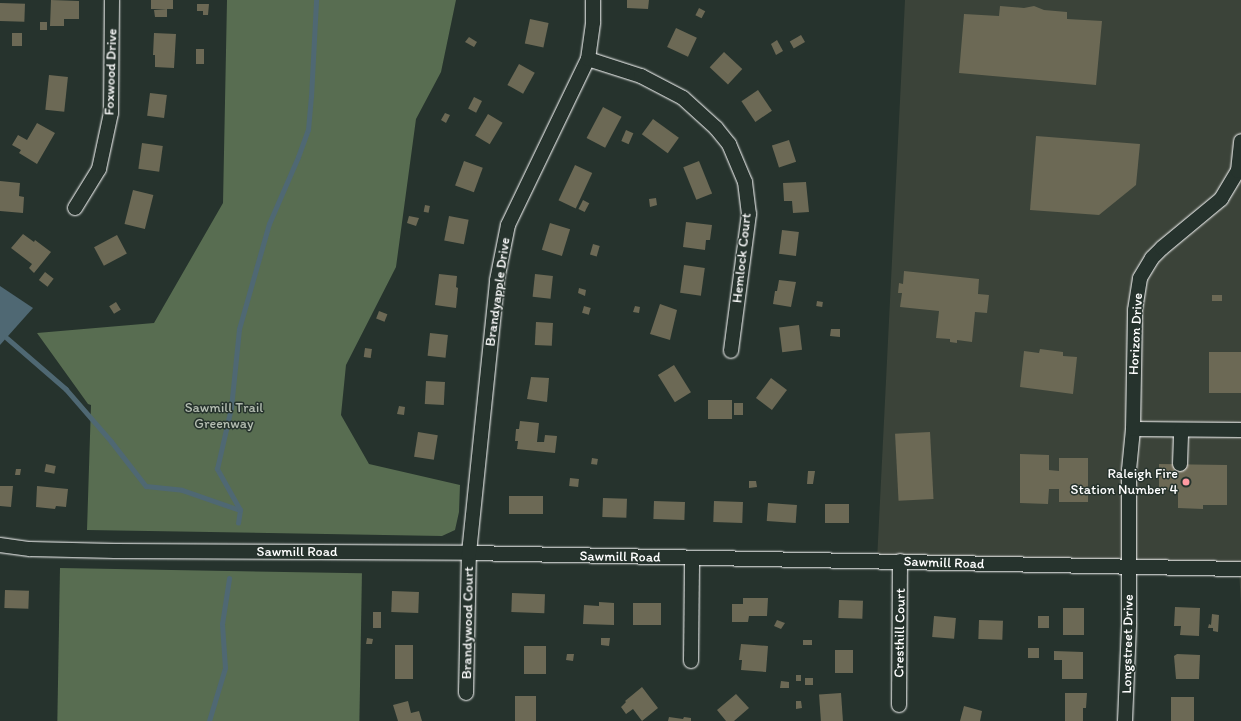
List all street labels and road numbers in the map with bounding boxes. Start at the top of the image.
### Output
street label: Foxwood Drive [101,28,121,116]
street label: Hemlock Court [729,212,755,304]
street label: Brandyapple Drive [482,236,514,348]
street label: Horizon Drive [1125,293,1147,375]
street label: Sawmill Road [257,544,337,560]
street label: Sawmill Road [579,548,661,566]
street label: Sawmill Road [903,553,985,573]
street label: Brandywood Court [459,567,477,679]
street label: Cresthill Court [891,588,909,678]
street label: Longstreet Drive [1119,594,1137,694]

